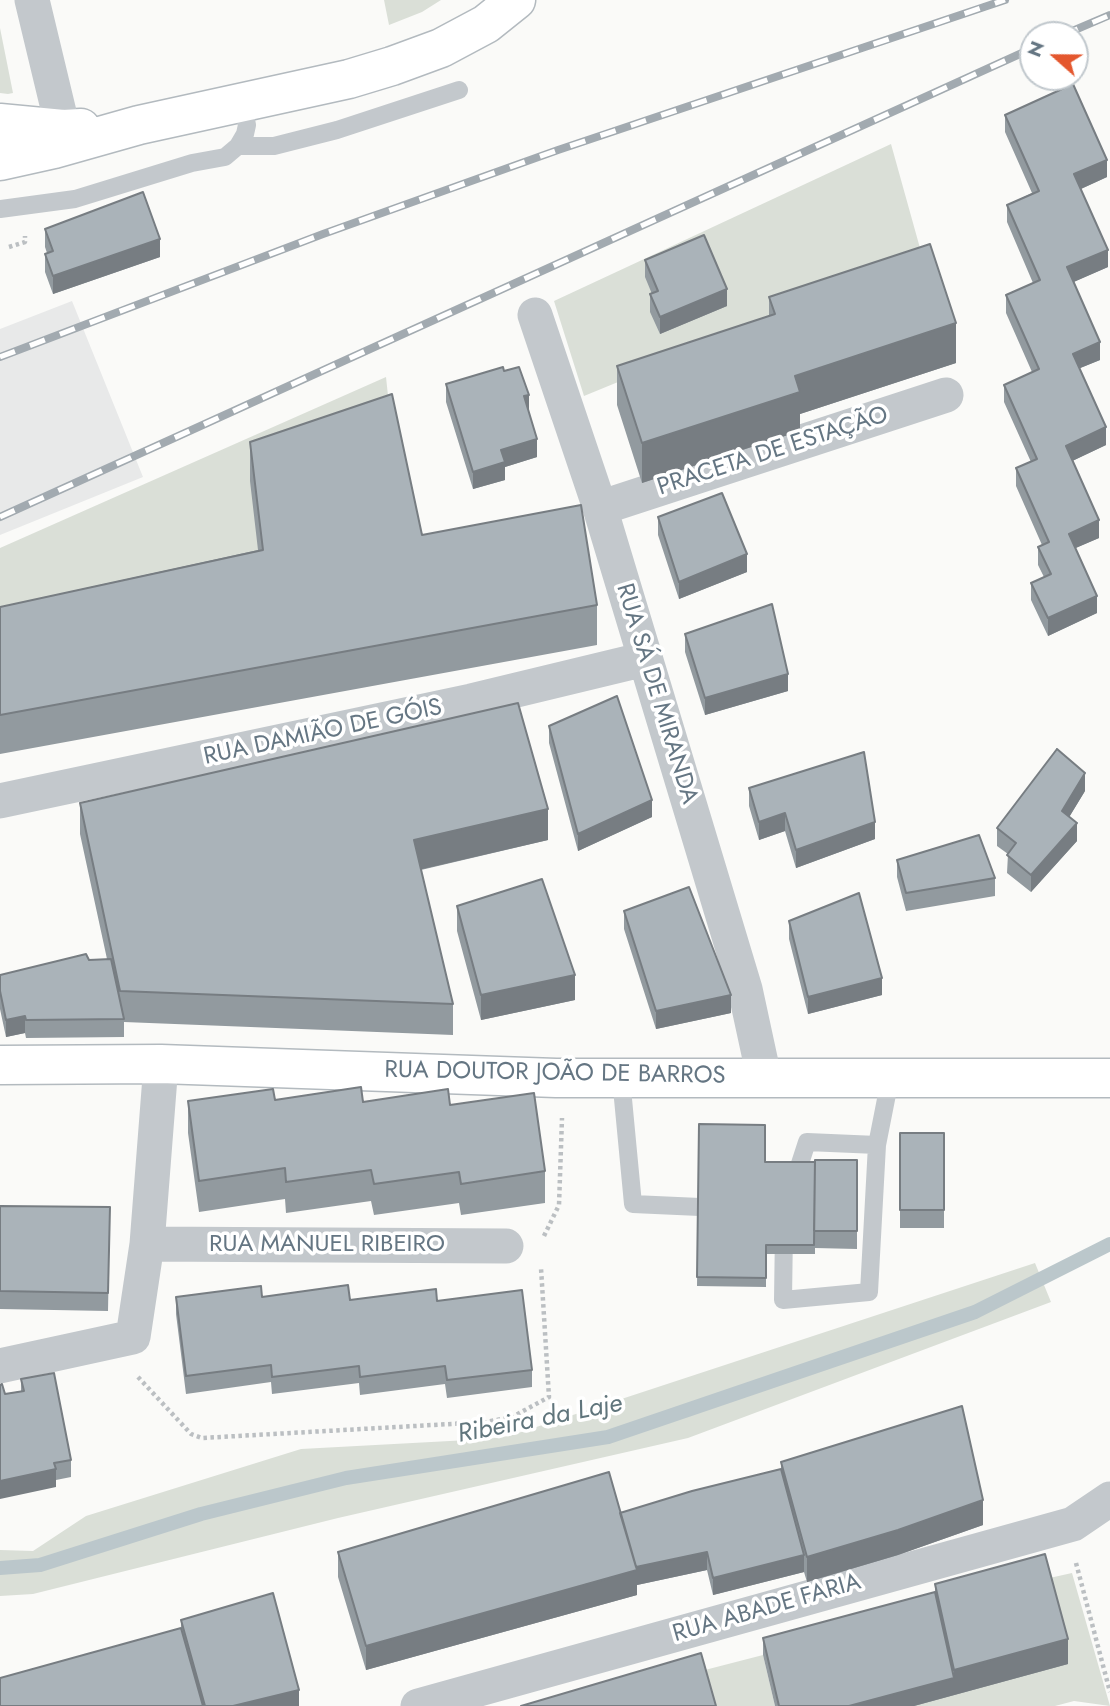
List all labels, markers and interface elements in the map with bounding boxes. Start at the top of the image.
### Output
north arrow [1019,21,1089,91]
text: N [1020,37,1051,61]
street label: PRACETA DE ESTAÇÃO [654,401,892,503]
street label: RUA SÁ DE MIRANDA [609,580,703,808]
street label: RUA DAMIÃO DE GÓIS [201,694,445,772]
street label: RUA DOUTOR JOÃO DE BARROS [384,1057,726,1091]
street label: RUA MANUEL RIBEIRO [209,1231,445,1259]
water label: Ribeira da Laje [455,1389,625,1451]
street label: RUA ABADE FARIA [670,1568,864,1650]

